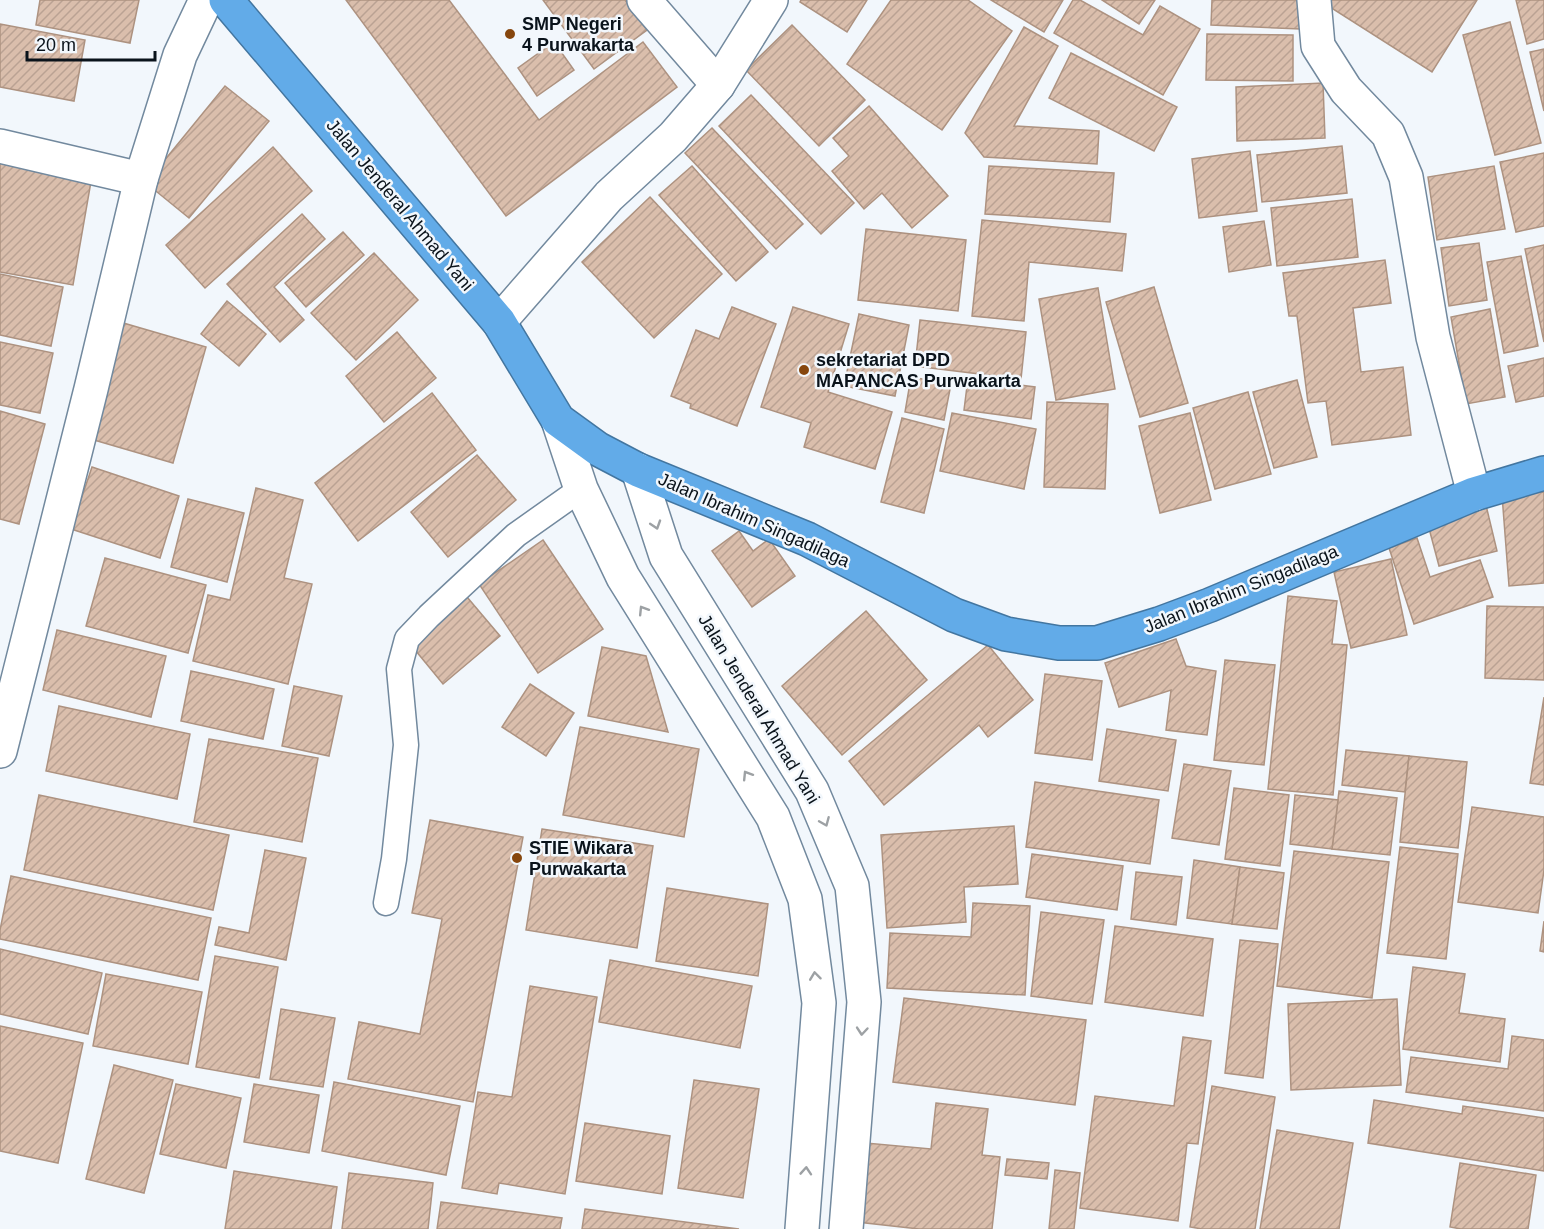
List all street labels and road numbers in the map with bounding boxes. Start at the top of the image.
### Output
street label: Jalan Jenderal Ahmad Yani [322,115,478,295]
street label: Jalan Ibrahim Singadilaga [655,469,854,572]
street label: Jalan Ibrahim Singadilaga [1141,541,1342,637]
street label: Jalan Jenderal Ahmad Yani [694,611,824,807]

